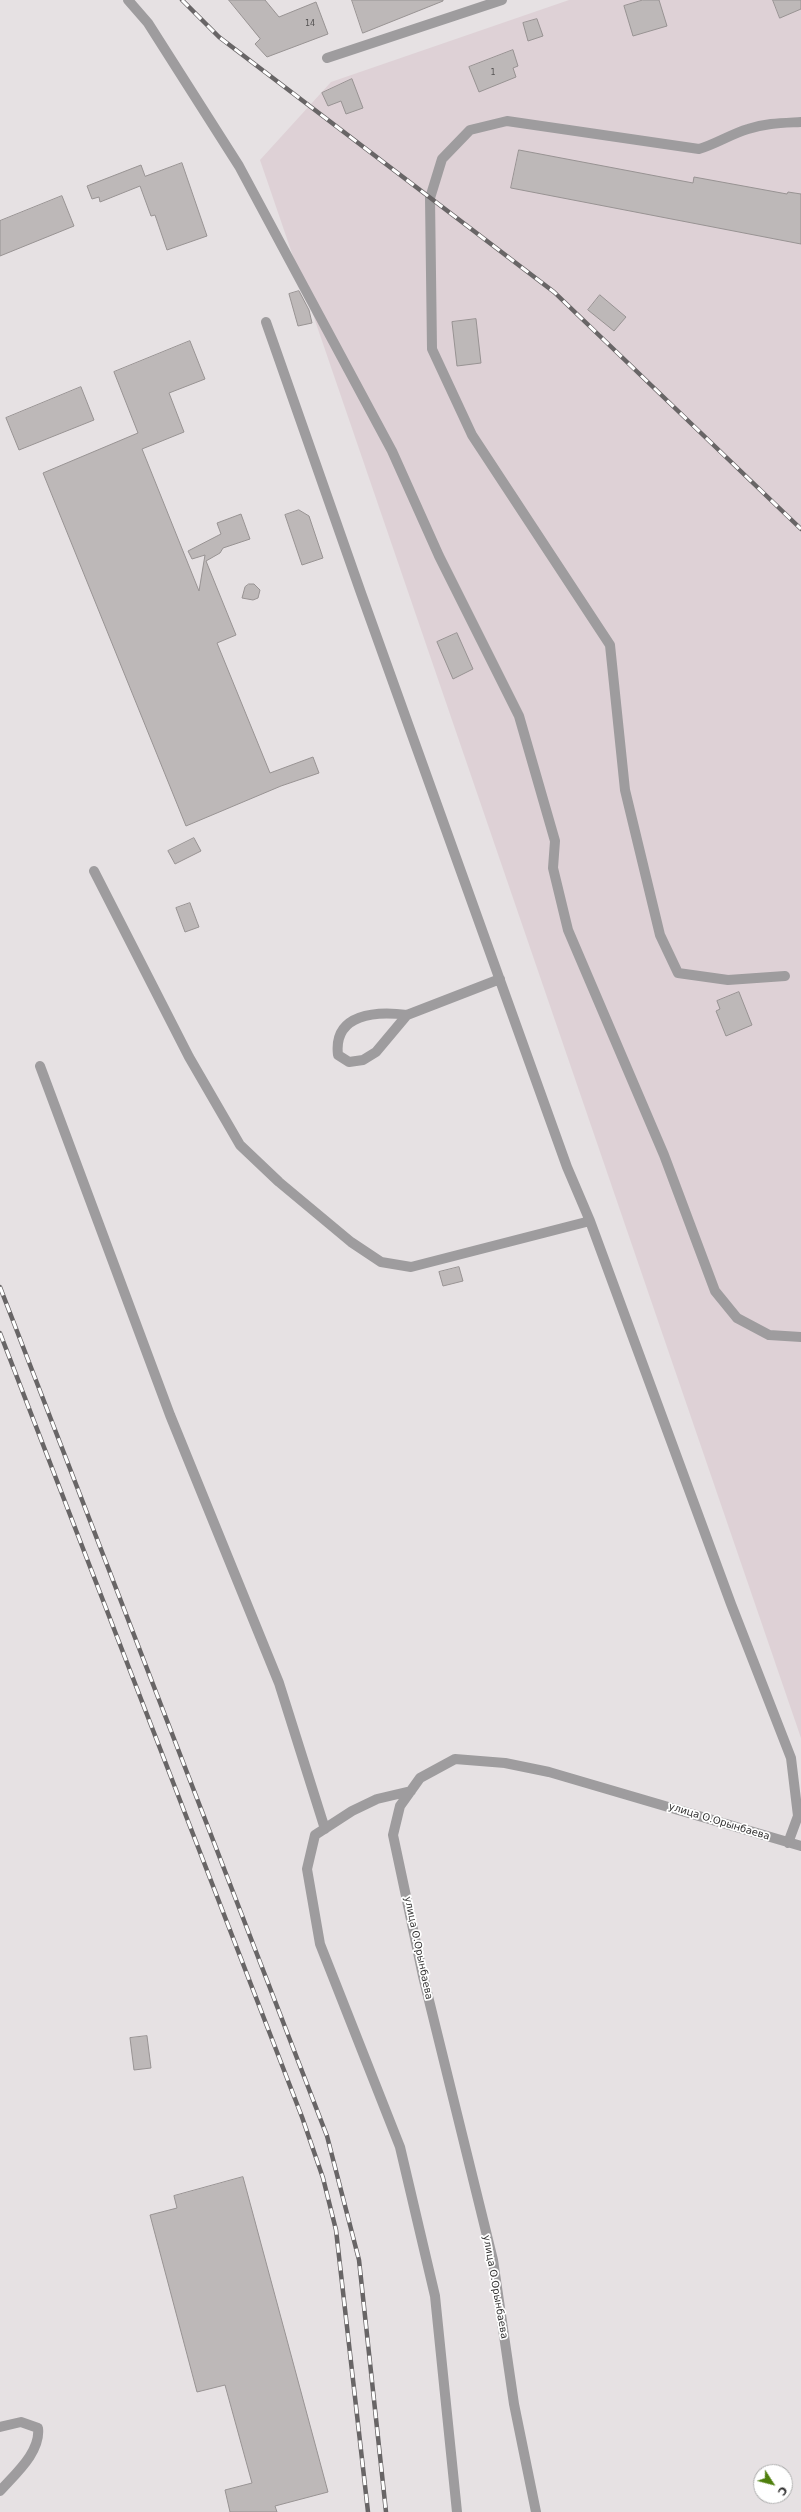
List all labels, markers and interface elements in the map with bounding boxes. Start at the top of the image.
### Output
house number: 14 [305,19,315,29]
house number: 1 [490,68,496,78]
street label: улица О.Орынбаева [667,1801,771,1843]
street label: улица О.Орынбаева [401,1895,435,2001]
street label: улица О.Орынбаева [480,2234,510,2340]
north arrow [753,2464,793,2504]
text: С [775,2484,790,2498]

